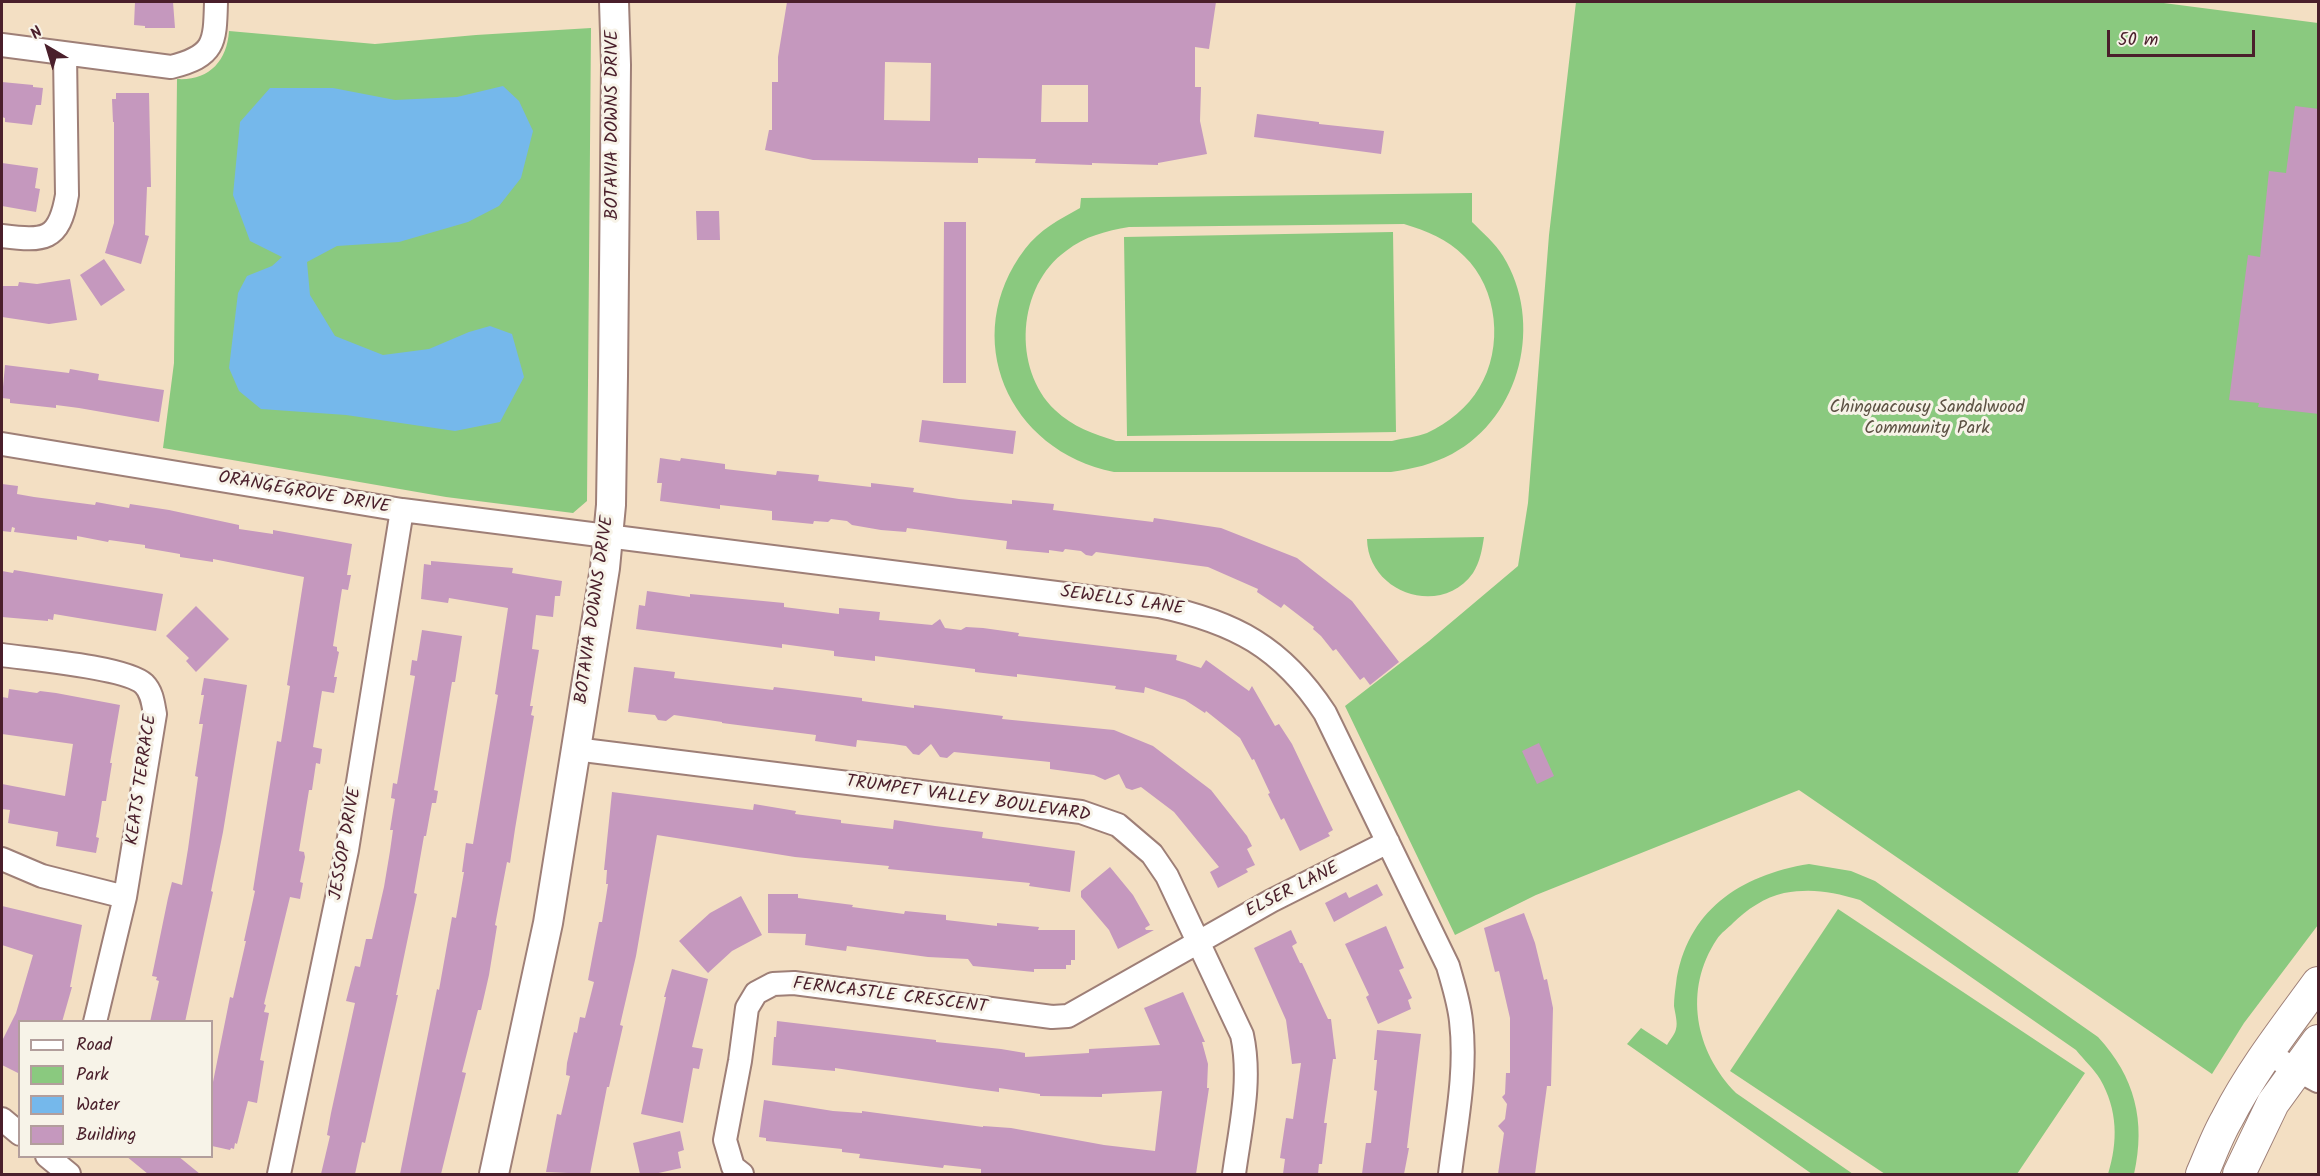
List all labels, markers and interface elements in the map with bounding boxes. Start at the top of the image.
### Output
north arrow [18,18,78,78]
scale bar [2110,18,2258,56]
text: N [25,20,48,46]
text: 50 m [2118,26,2158,55]
street label: BOTAVIA DOWNS DRIVE [603,30,625,220]
park label: Chinguacousy Sandalwood Community Park [1830,398,2024,440]
street label: ORANGEGROVE DRIVE [217,468,391,520]
street label: BOTAVIA DOWNS DRIVE [572,514,620,706]
street label: SEWELLS LANE [1059,583,1185,621]
street label: KEATS TERRACE [123,713,163,847]
street label: TRUMPET VALLEY BOULEVARD [844,772,1092,828]
street label: JESSOP DRIVE [326,786,368,902]
street label: ELSER LANE [1243,858,1343,924]
street label: FERNCASTLE CRESCENT [792,974,988,1020]
legend [18,1020,213,1158]
text: Road [76,1031,112,1060]
text: Park [76,1061,109,1090]
text: Water [76,1091,120,1120]
text: Building [76,1121,136,1150]

